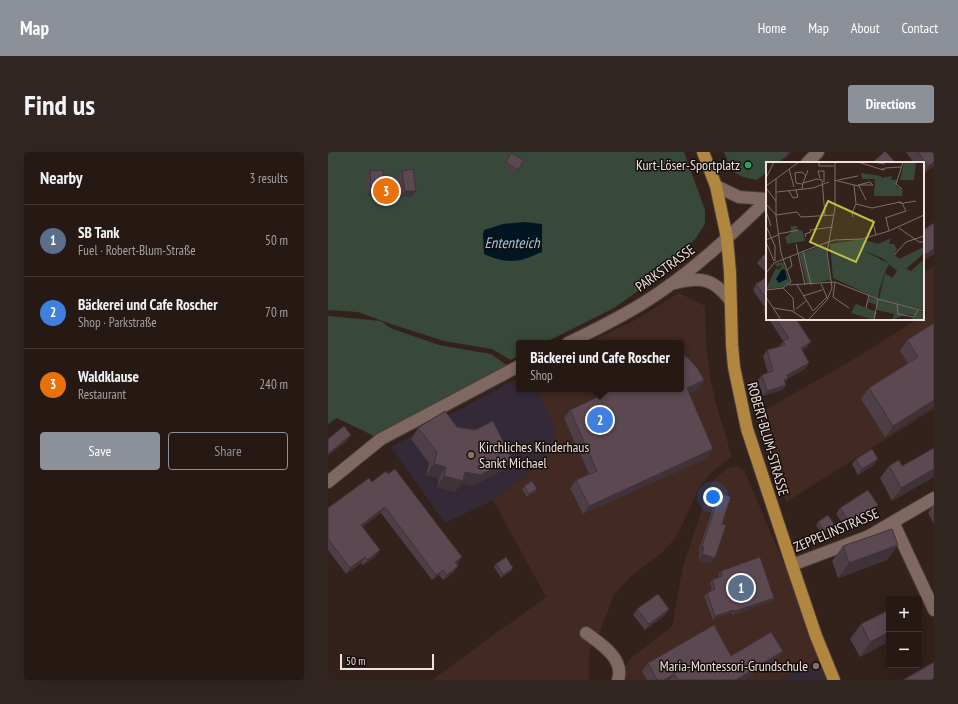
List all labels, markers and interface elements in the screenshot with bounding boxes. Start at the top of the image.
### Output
text: Map [20,16,49,40]
text: Home [758,19,786,37]
text: Map [808,19,829,37]
text: About [851,19,880,37]
text: Contact [902,19,938,37]
button: Directions [848,85,934,123]
text: Find us [24,86,95,123]
place label: Kurt-Löser-Sportplatz [636,156,740,174]
marker: Kurt-Löser-Sportplatz [743,160,753,170]
inset map [766,162,924,320]
text: Nearby [40,167,83,189]
text: 3 results [249,170,288,187]
pin: 3 [373,176,399,206]
text: SB Tank [78,223,120,242]
text: 1 [50,232,56,249]
text: 50 m [265,232,288,249]
water label: Ententeich [484,233,541,252]
street label: PARKSTRASSE [632,240,698,296]
text: Fuel · Robert-Blum-Straße [78,242,196,259]
text: Bäckerei und Cafe Roscher [78,295,218,314]
text: 2 [50,304,56,321]
text: 70 m [265,304,288,321]
text: Shop · Parkstraße [78,314,157,331]
popup [516,340,684,392]
text: Bäckerei und Cafe Roscher [530,348,670,367]
text: Waldklause [78,367,139,386]
text: Shop [530,367,553,384]
text: 3 [50,376,56,393]
text: 240 m [259,376,288,393]
street label: ROBERT-BLUM-STRASSE [743,380,793,498]
text: Restaurant [78,386,126,403]
pin: 2 [587,405,613,435]
button: Save [40,432,160,470]
button: Share [168,432,288,470]
place label: Kirchliches Kinderhaus Sankt Michael [479,438,589,472]
marker: Kirchliches Kinderhaus Sankt Michael [466,450,476,460]
your location [703,487,723,507]
street label: ZEPPELINSTRASSE [791,504,881,556]
pin: 1 [728,573,754,603]
map controls [886,596,922,668]
button: + [886,596,922,632]
button: − [886,632,922,668]
scale bar [340,652,434,671]
text: 50 m [346,654,365,668]
place label: Maria-Montessori-Grundschule [660,657,808,675]
marker: Maria-Montessori-Grundschule [811,661,821,671]

